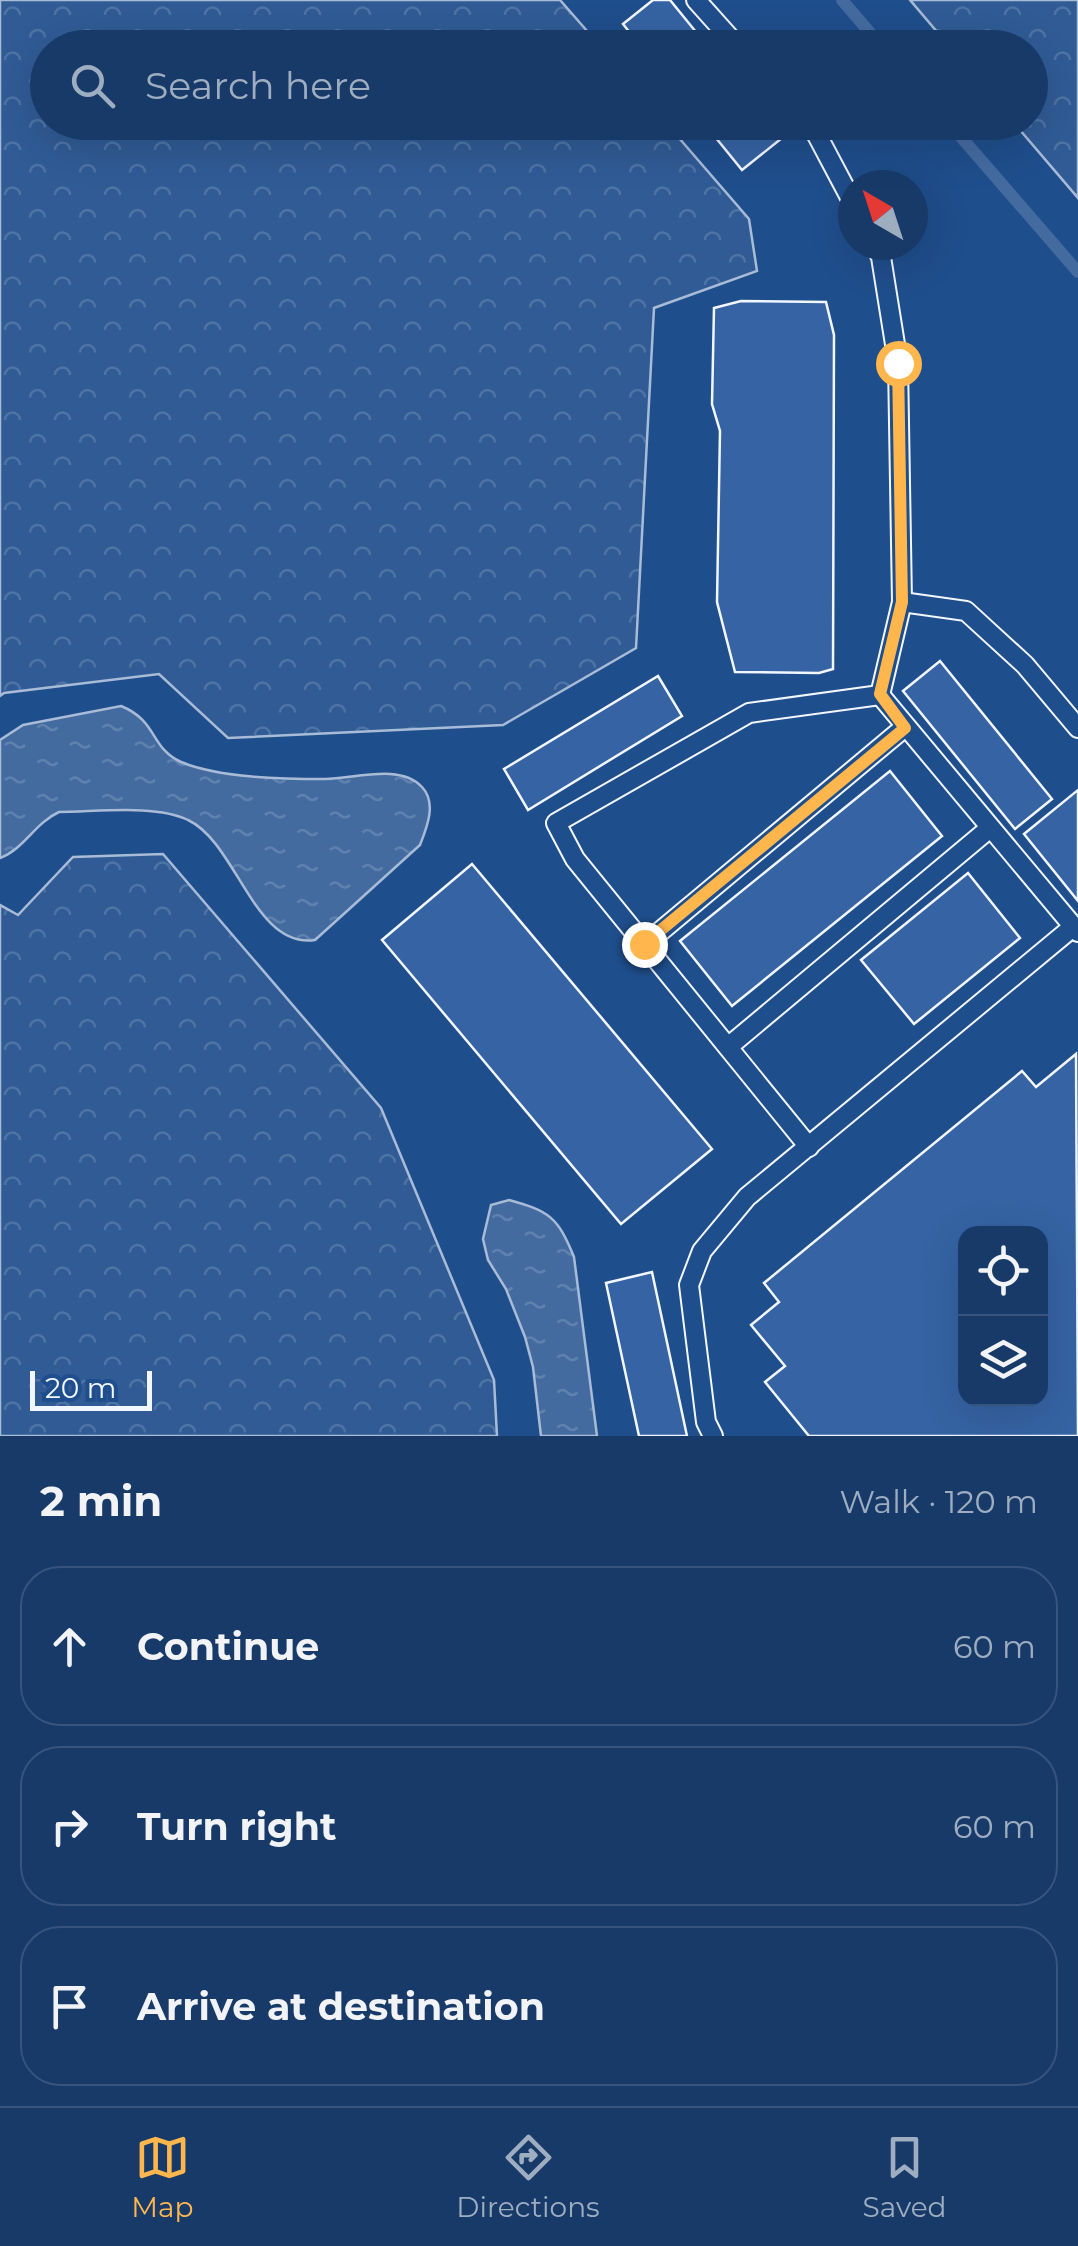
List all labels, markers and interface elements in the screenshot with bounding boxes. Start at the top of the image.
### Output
search box [30,30,1048,140]
icon: search [65,58,120,113]
text: Search here [145,62,371,109]
north arrow [838,170,928,260]
route start [876,341,922,387]
route end [622,922,668,968]
map controls [958,1226,1048,1406]
button: locate [958,1226,1048,1316]
button: layers [958,1316,1048,1406]
scale bar [30,1366,152,1410]
text: 20 m [45,1371,116,1405]
text: 2 min [40,1475,162,1527]
text: Walk · 120 m [840,1482,1038,1521]
icon: ahead [42,1619,97,1674]
text: Continue [137,1623,319,1670]
text: 60 m [953,1627,1036,1666]
icon: right [42,1799,97,1854]
text: Turn right [137,1803,336,1850]
text: 60 m [953,1807,1036,1846]
icon: arrive [42,1979,97,2034]
text: Arrive at destination [137,1983,545,2030]
tab: Map [131,2130,194,2224]
tab: Directions [456,2130,600,2224]
tab: Saved [862,2130,947,2224]

